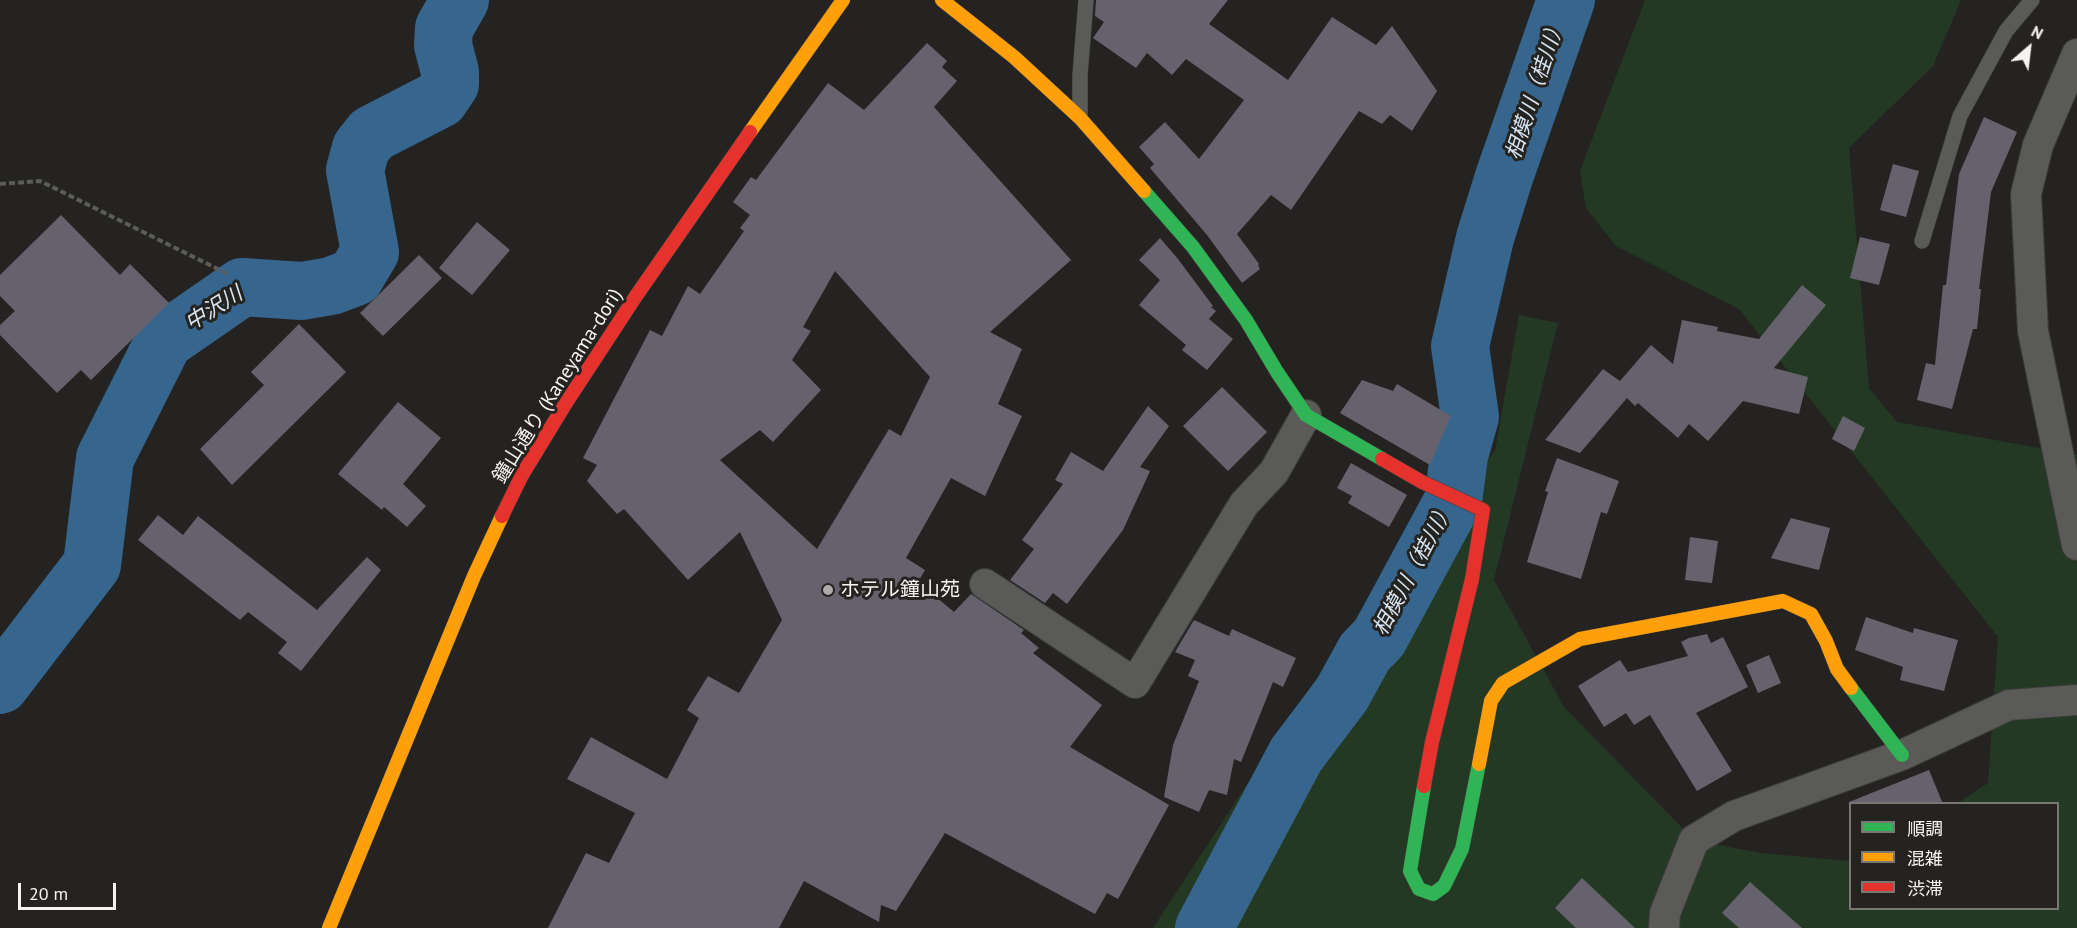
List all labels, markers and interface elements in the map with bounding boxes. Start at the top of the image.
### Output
water label: 相模川（桂川） [1501,15,1571,163]
north arrow [1999,18,2059,78]
text: N [2028,21,2047,43]
water label: 中沢川 [181,282,247,336]
street label: 鐘山通り (Kaneyama-dori) [488,284,628,488]
water label: 相模川（桂川） [1368,498,1460,640]
place label: ホテル鐘山苑 [840,578,960,602]
marker: ホテル鐘山苑 [821,583,835,597]
legend [1849,802,2059,910]
text: 順調 [1907,817,1943,840]
text: 混雑 [1907,847,1943,870]
scale bar [21,871,118,909]
text: 渋滞 [1907,877,1943,900]
text: 20 m [29,882,68,905]

